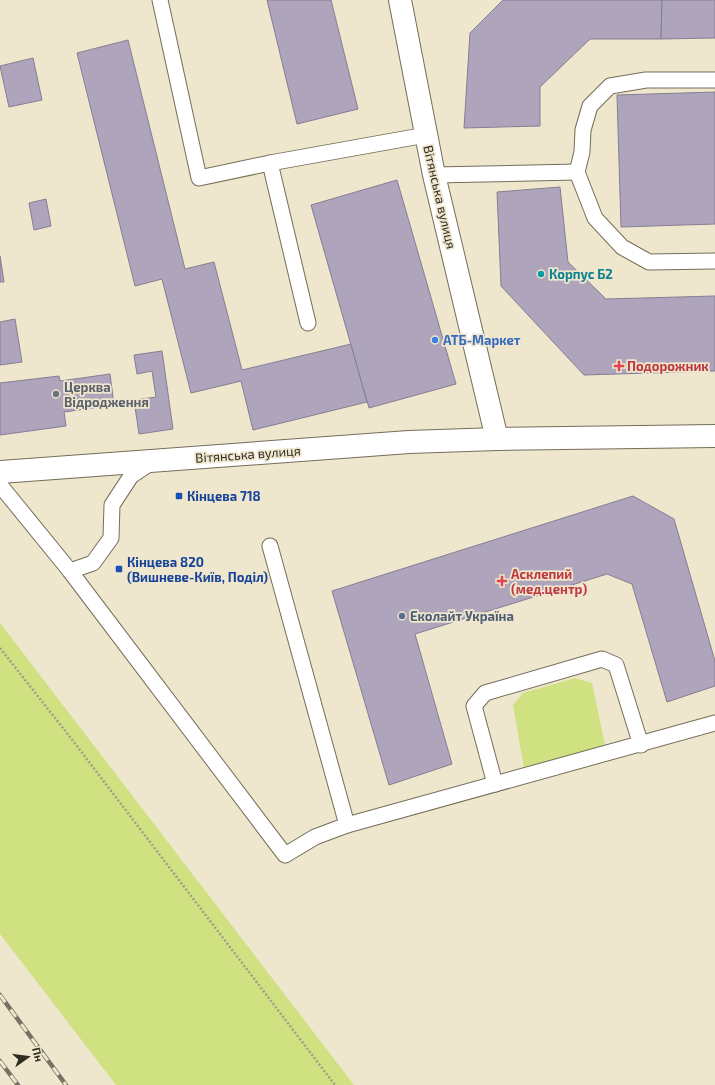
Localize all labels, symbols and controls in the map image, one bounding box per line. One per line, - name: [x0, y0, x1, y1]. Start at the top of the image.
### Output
- street label: Вітянська вулиця: [420, 144, 460, 250]
- place label: Корпус Б2: [549, 266, 613, 282]
- marker: Корпус Б2: [536, 269, 546, 279]
- place label: АТБ-Маркет: [443, 332, 521, 348]
- marker: АТБ-Маркет: [430, 335, 440, 345]
- place label: Подорожник: [627, 358, 709, 374]
- marker: Подорожник: [614, 361, 624, 371]
- place label: Церква Відродження: [64, 379, 149, 410]
- marker: Церква Відродження: [51, 389, 61, 399]
- street label: Вітянська вулиця: [195, 442, 301, 466]
- place label: Кінцева 718: [187, 488, 261, 504]
- marker: Кінцева 718: [174, 491, 184, 501]
- place label: Кінцева 820 (Вишневе-Київ, Поділ): [127, 554, 268, 585]
- marker: Кінцева 820 (Вишневе-Київ, Поділ): [114, 564, 124, 574]
- place label: Асклепий (мед.центр): [511, 566, 587, 597]
- marker: Асклепий (мед.центр): [496, 575, 508, 587]
- place label: Еколайт Україна: [410, 608, 514, 624]
- marker: Еколайт Україна: [397, 611, 407, 621]
- north arrow: [8, 1037, 48, 1077]
- text: Пн: [30, 1046, 46, 1063]

